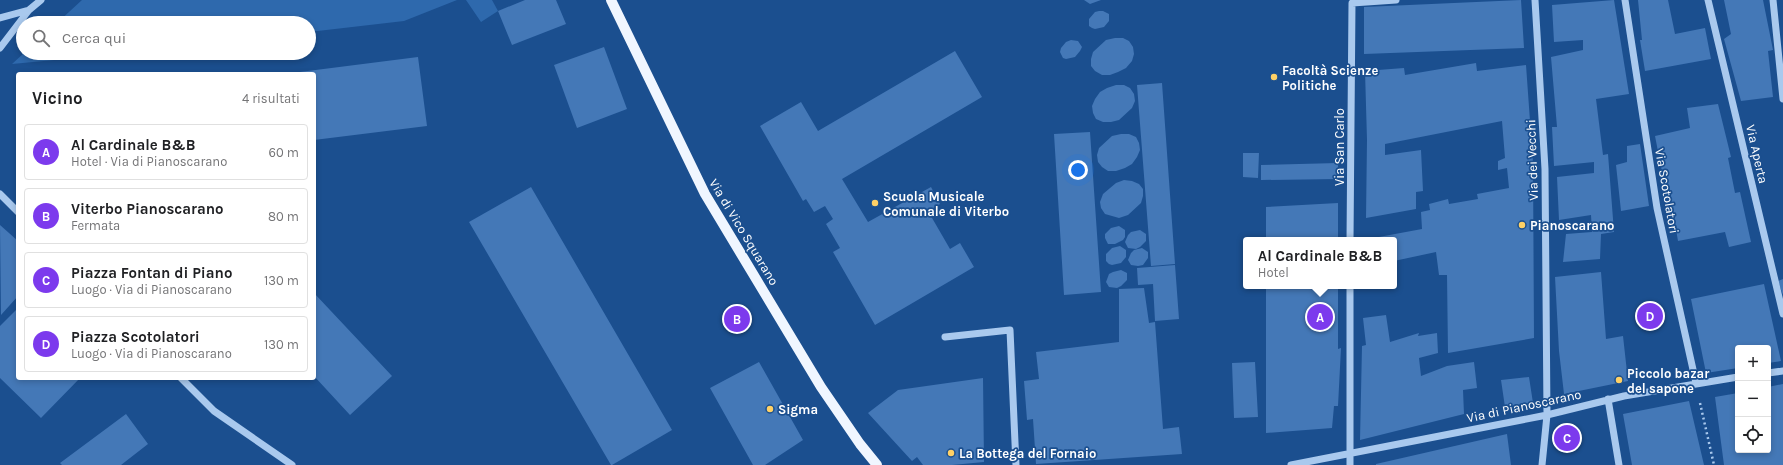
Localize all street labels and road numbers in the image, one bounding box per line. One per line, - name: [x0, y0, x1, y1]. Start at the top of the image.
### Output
- street label: Via San Carlo: [1332, 108, 1347, 186]
- street label: Via dei Vecchi: [1523, 119, 1541, 201]
- street label: Via Aperta: [1743, 123, 1771, 185]
- street label: Via Scotolatori: [1652, 147, 1682, 235]
- street label: Via di Vico Squarano: [705, 176, 782, 288]
- street label: Via di Pianoscarano: [1465, 387, 1583, 425]

